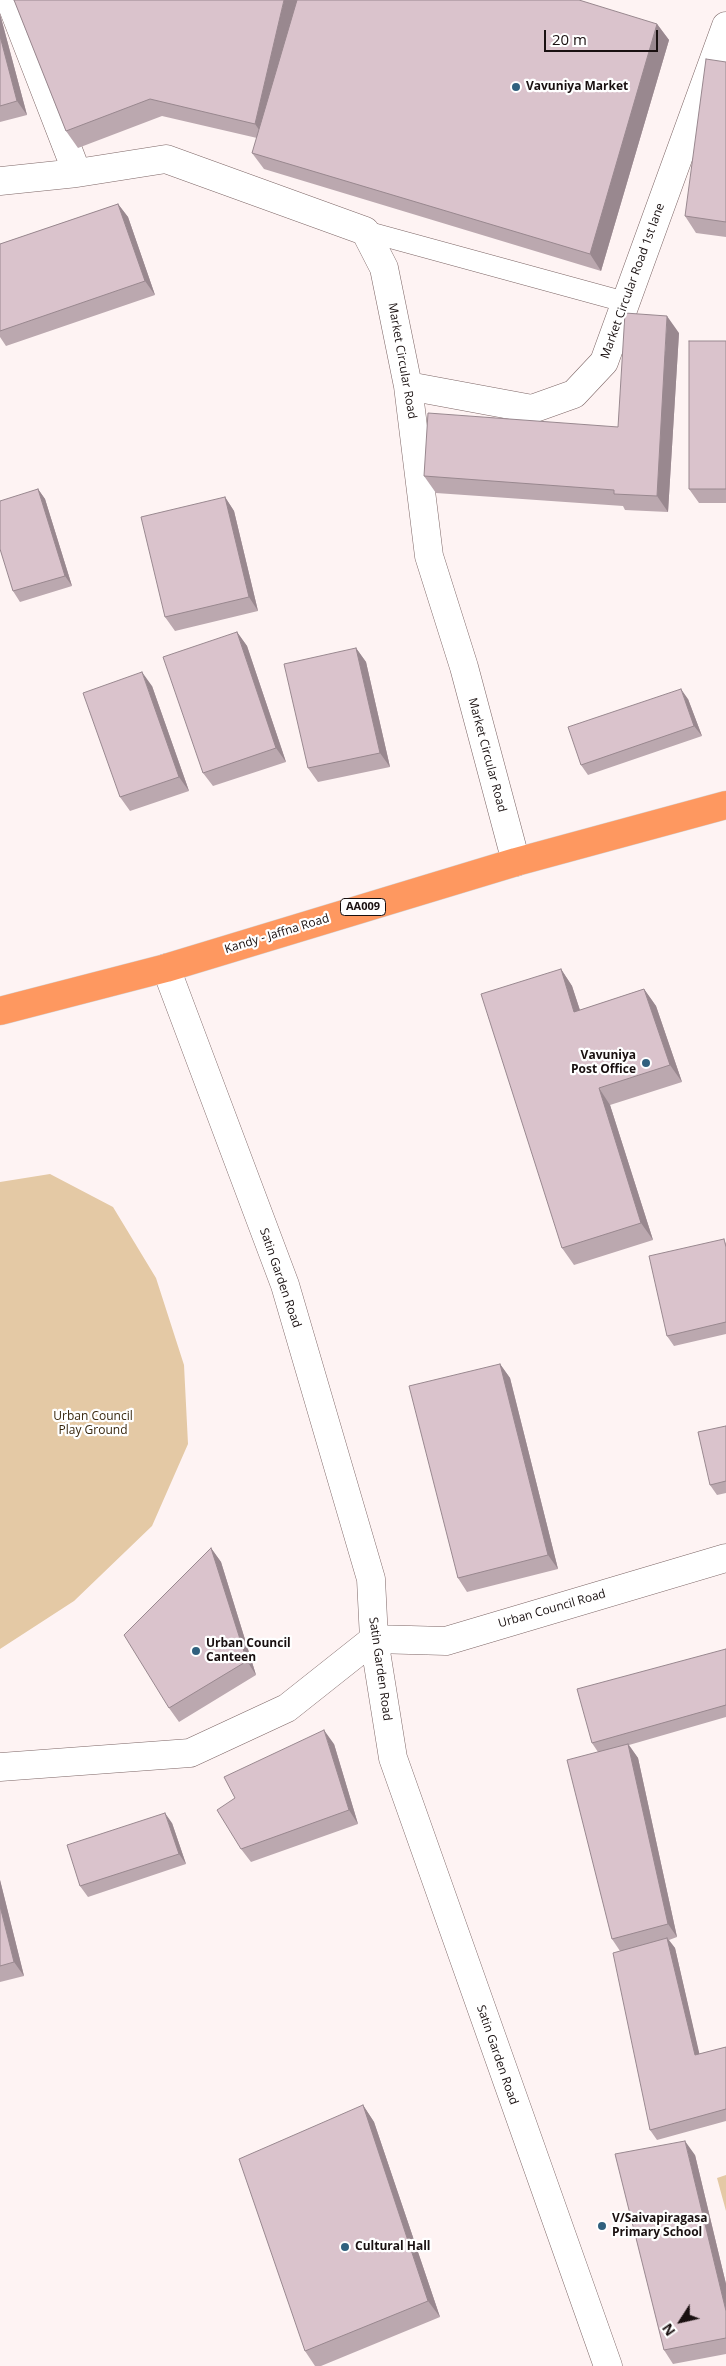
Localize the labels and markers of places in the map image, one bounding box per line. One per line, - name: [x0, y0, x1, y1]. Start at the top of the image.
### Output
- place label: Vavuniya Market: [526, 80, 628, 94]
- marker: Vavuniya Market: [510, 81, 522, 93]
- place label: Vavuniya Post Office: [571, 1049, 636, 1077]
- marker: Vavuniya Post Office: [640, 1057, 652, 1069]
- place label: Urban Council Canteen: [206, 1637, 291, 1665]
- marker: Urban Council Canteen: [190, 1645, 202, 1657]
- place label: V/Saivapiragasa Primary School: [612, 2212, 708, 2240]
- marker: V/Saivapiragasa Primary School: [596, 2220, 608, 2232]
- place label: Cultural Hall: [355, 2240, 431, 2254]
- marker: Cultural Hall: [339, 2241, 351, 2253]

